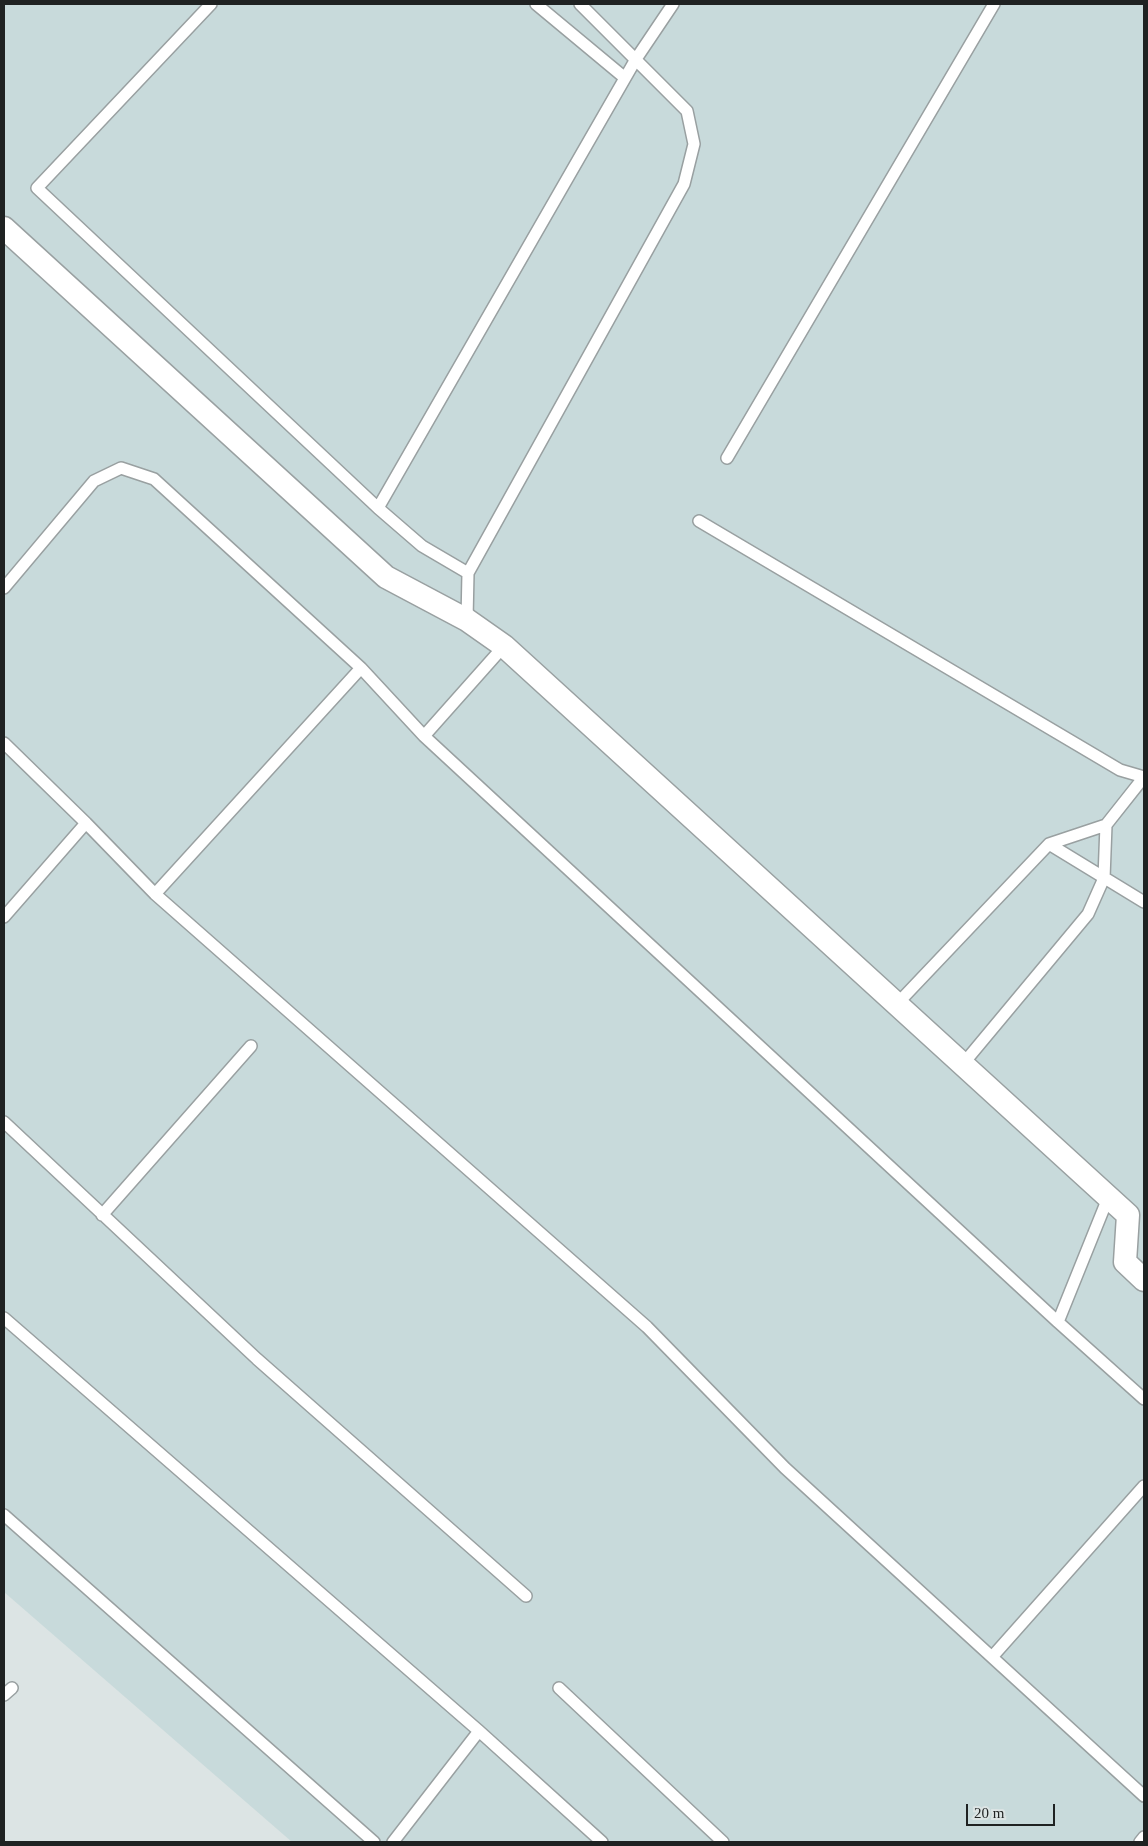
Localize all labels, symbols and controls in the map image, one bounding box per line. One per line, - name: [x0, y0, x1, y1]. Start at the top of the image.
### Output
- scale bar: [968, 1794, 1057, 1826]
- text: 20 m: [974, 1805, 1004, 1821]

